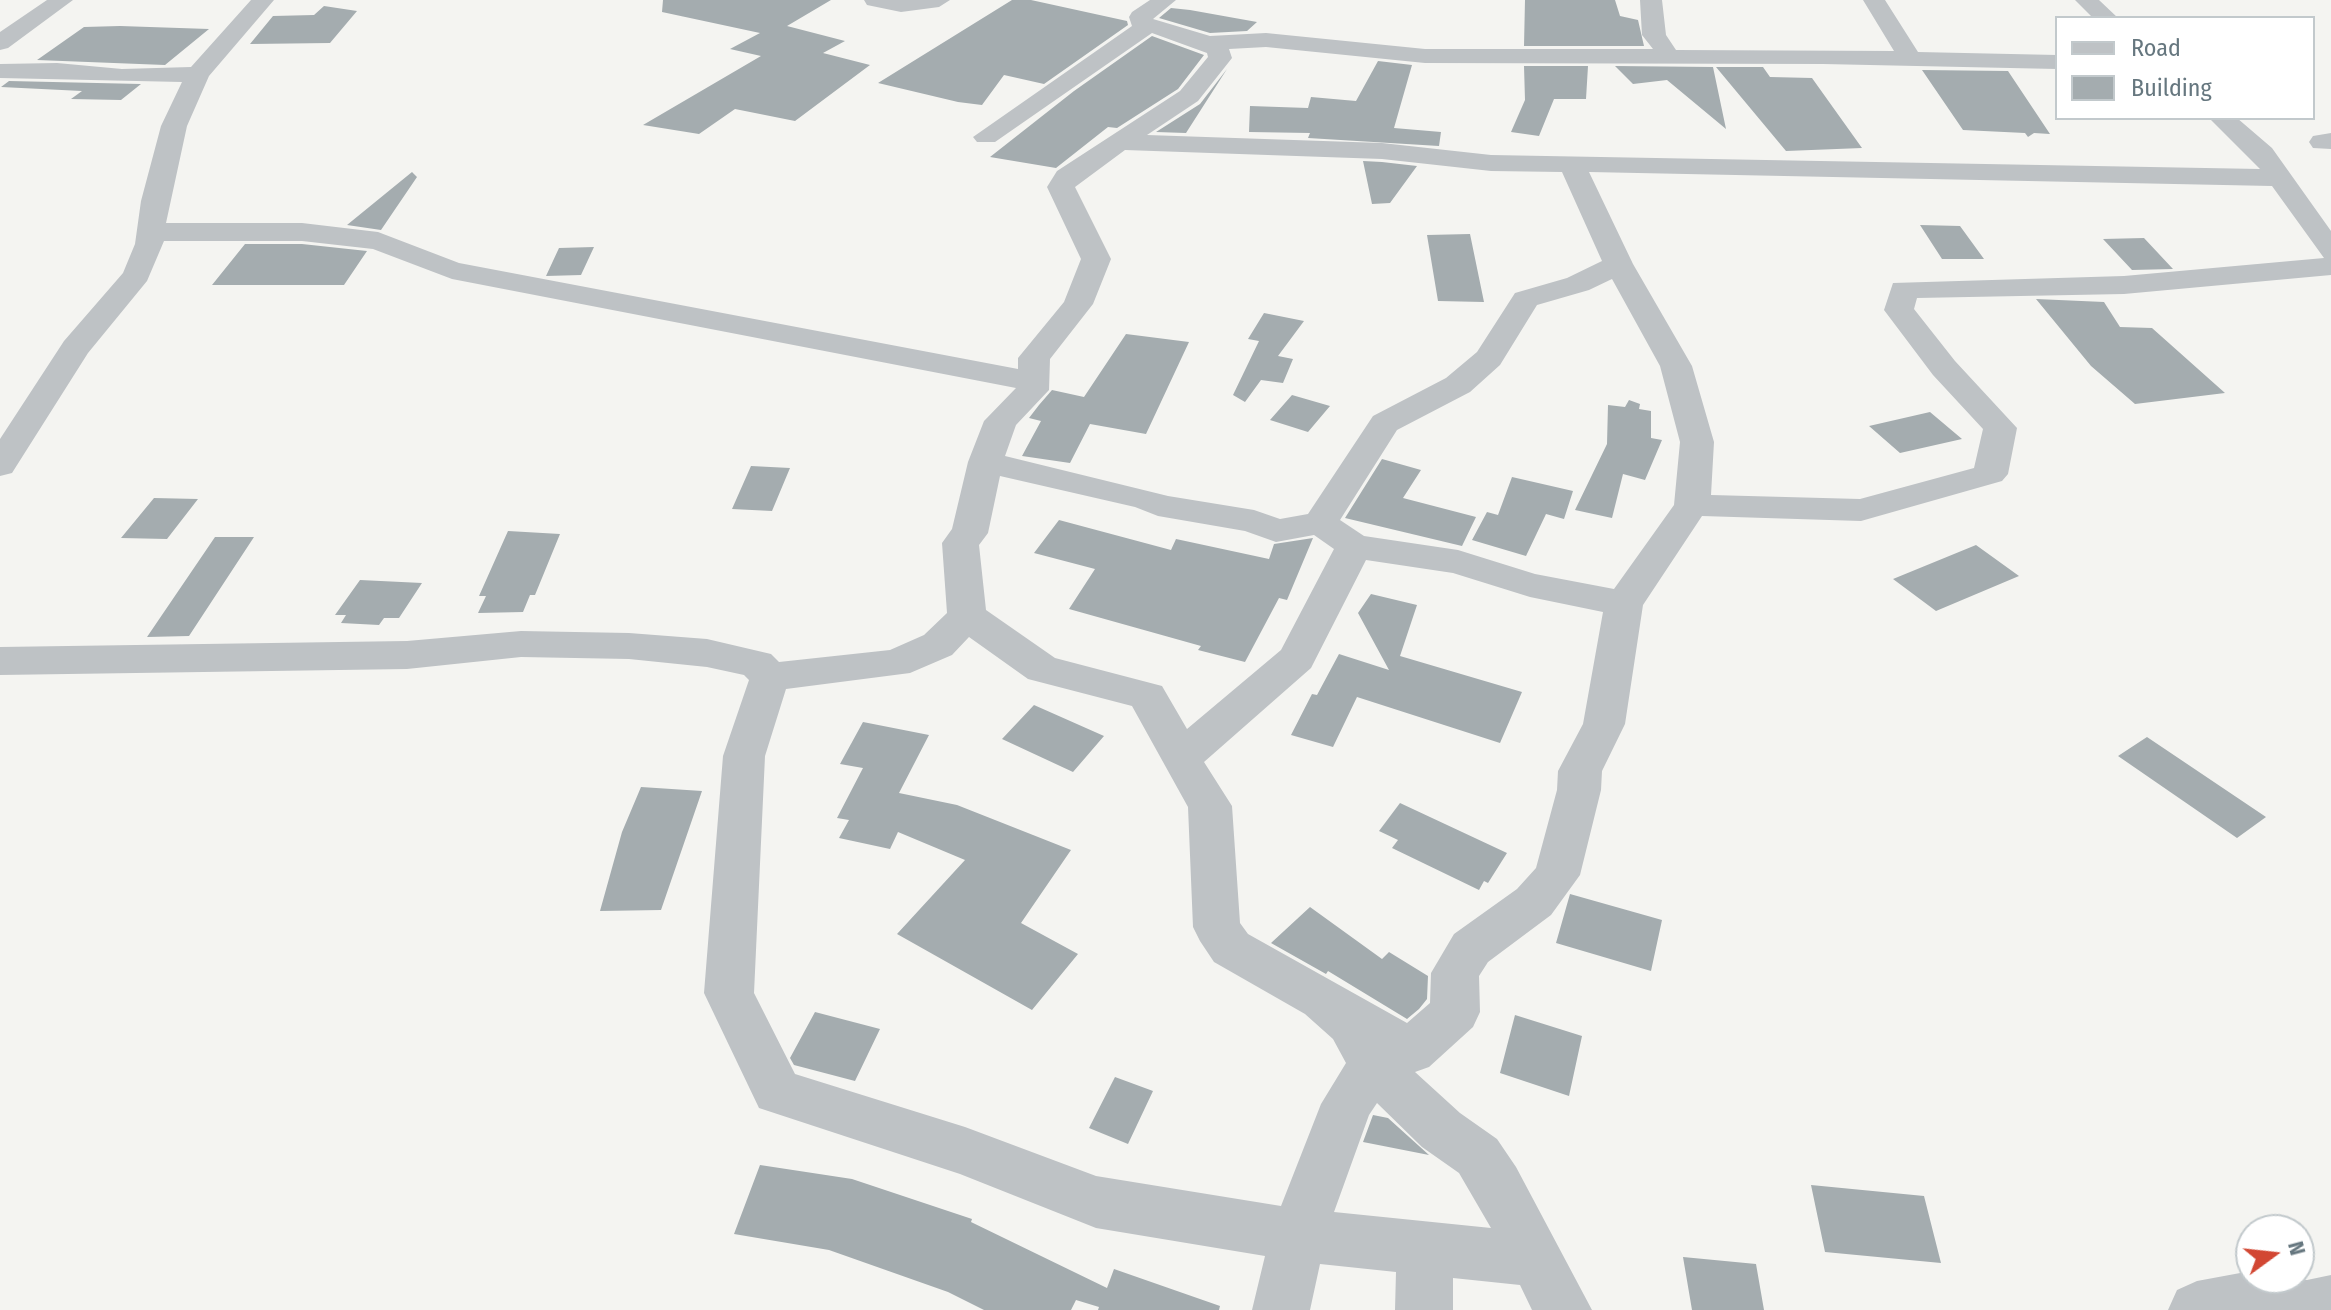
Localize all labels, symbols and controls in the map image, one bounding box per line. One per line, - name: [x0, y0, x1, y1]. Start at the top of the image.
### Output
- legend: [2055, 16, 2315, 120]
- text: Road: [2131, 34, 2181, 62]
- text: Building: [2131, 74, 2212, 102]
- north arrow: [2235, 1214, 2315, 1294]
- text: N: [2282, 1238, 2311, 1258]

